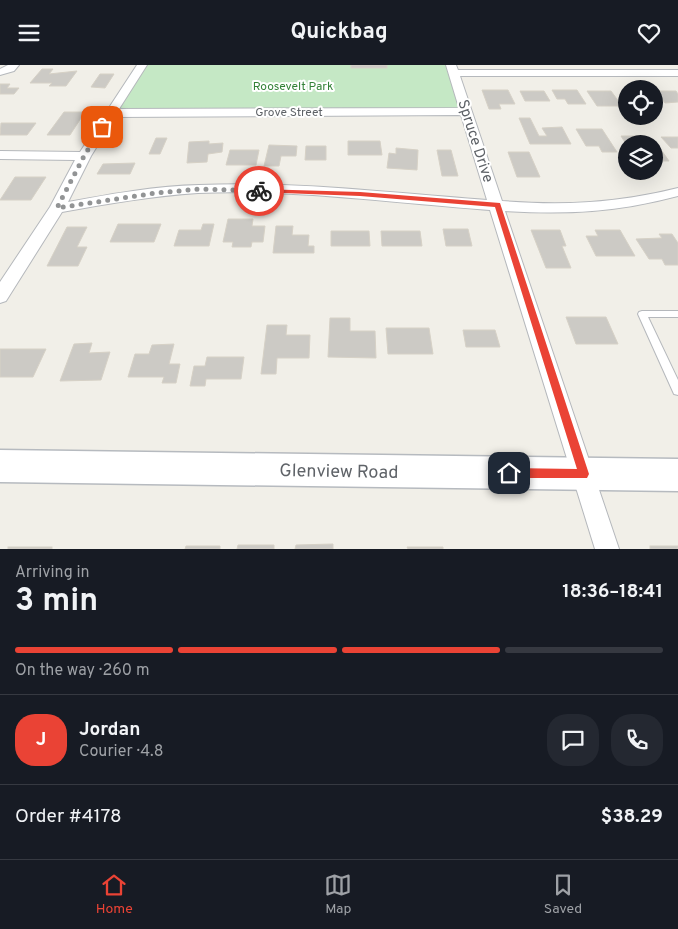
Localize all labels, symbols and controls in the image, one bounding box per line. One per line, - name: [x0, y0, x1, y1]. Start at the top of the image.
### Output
- icon: menu: [15, 19, 43, 47]
- text: Quickbag: [290, 19, 388, 46]
- icon: heart: [635, 19, 663, 47]
- park label: Roosevelt Park: [253, 79, 333, 95]
- map controls: [618, 80, 663, 180]
- button: locate: [618, 80, 663, 125]
- street label: Spruce Drive: [452, 98, 497, 185]
- street label: Grove Street: [255, 105, 323, 121]
- pin: [81, 106, 123, 148]
- icon: bag: [88, 113, 116, 141]
- button: layers: [618, 135, 663, 180]
- courier: [234, 166, 284, 216]
- icon: bike: [245, 177, 273, 205]
- pin: [488, 452, 530, 494]
- icon: home: [495, 459, 523, 487]
- street label: Glenview Road: [279, 460, 399, 485]
- text: Arriving in: [15, 563, 90, 583]
- text: 18:36–18:41: [562, 580, 663, 604]
- text: 3 min: [15, 582, 98, 622]
- text: On the way · 260 m: [15, 661, 149, 681]
- button: chat: [547, 714, 599, 766]
- button: phone: [611, 714, 663, 766]
- text: Jordan: [79, 718, 141, 742]
- text: J: [36, 728, 46, 752]
- text: Courier · 4.8: [79, 742, 163, 762]
- text: Order #4178: [15, 805, 122, 829]
- text: $38.29: [601, 805, 663, 829]
- tab: Home: [96, 871, 133, 918]
- tab: Map: [324, 871, 352, 918]
- tab: Saved: [544, 871, 582, 918]

